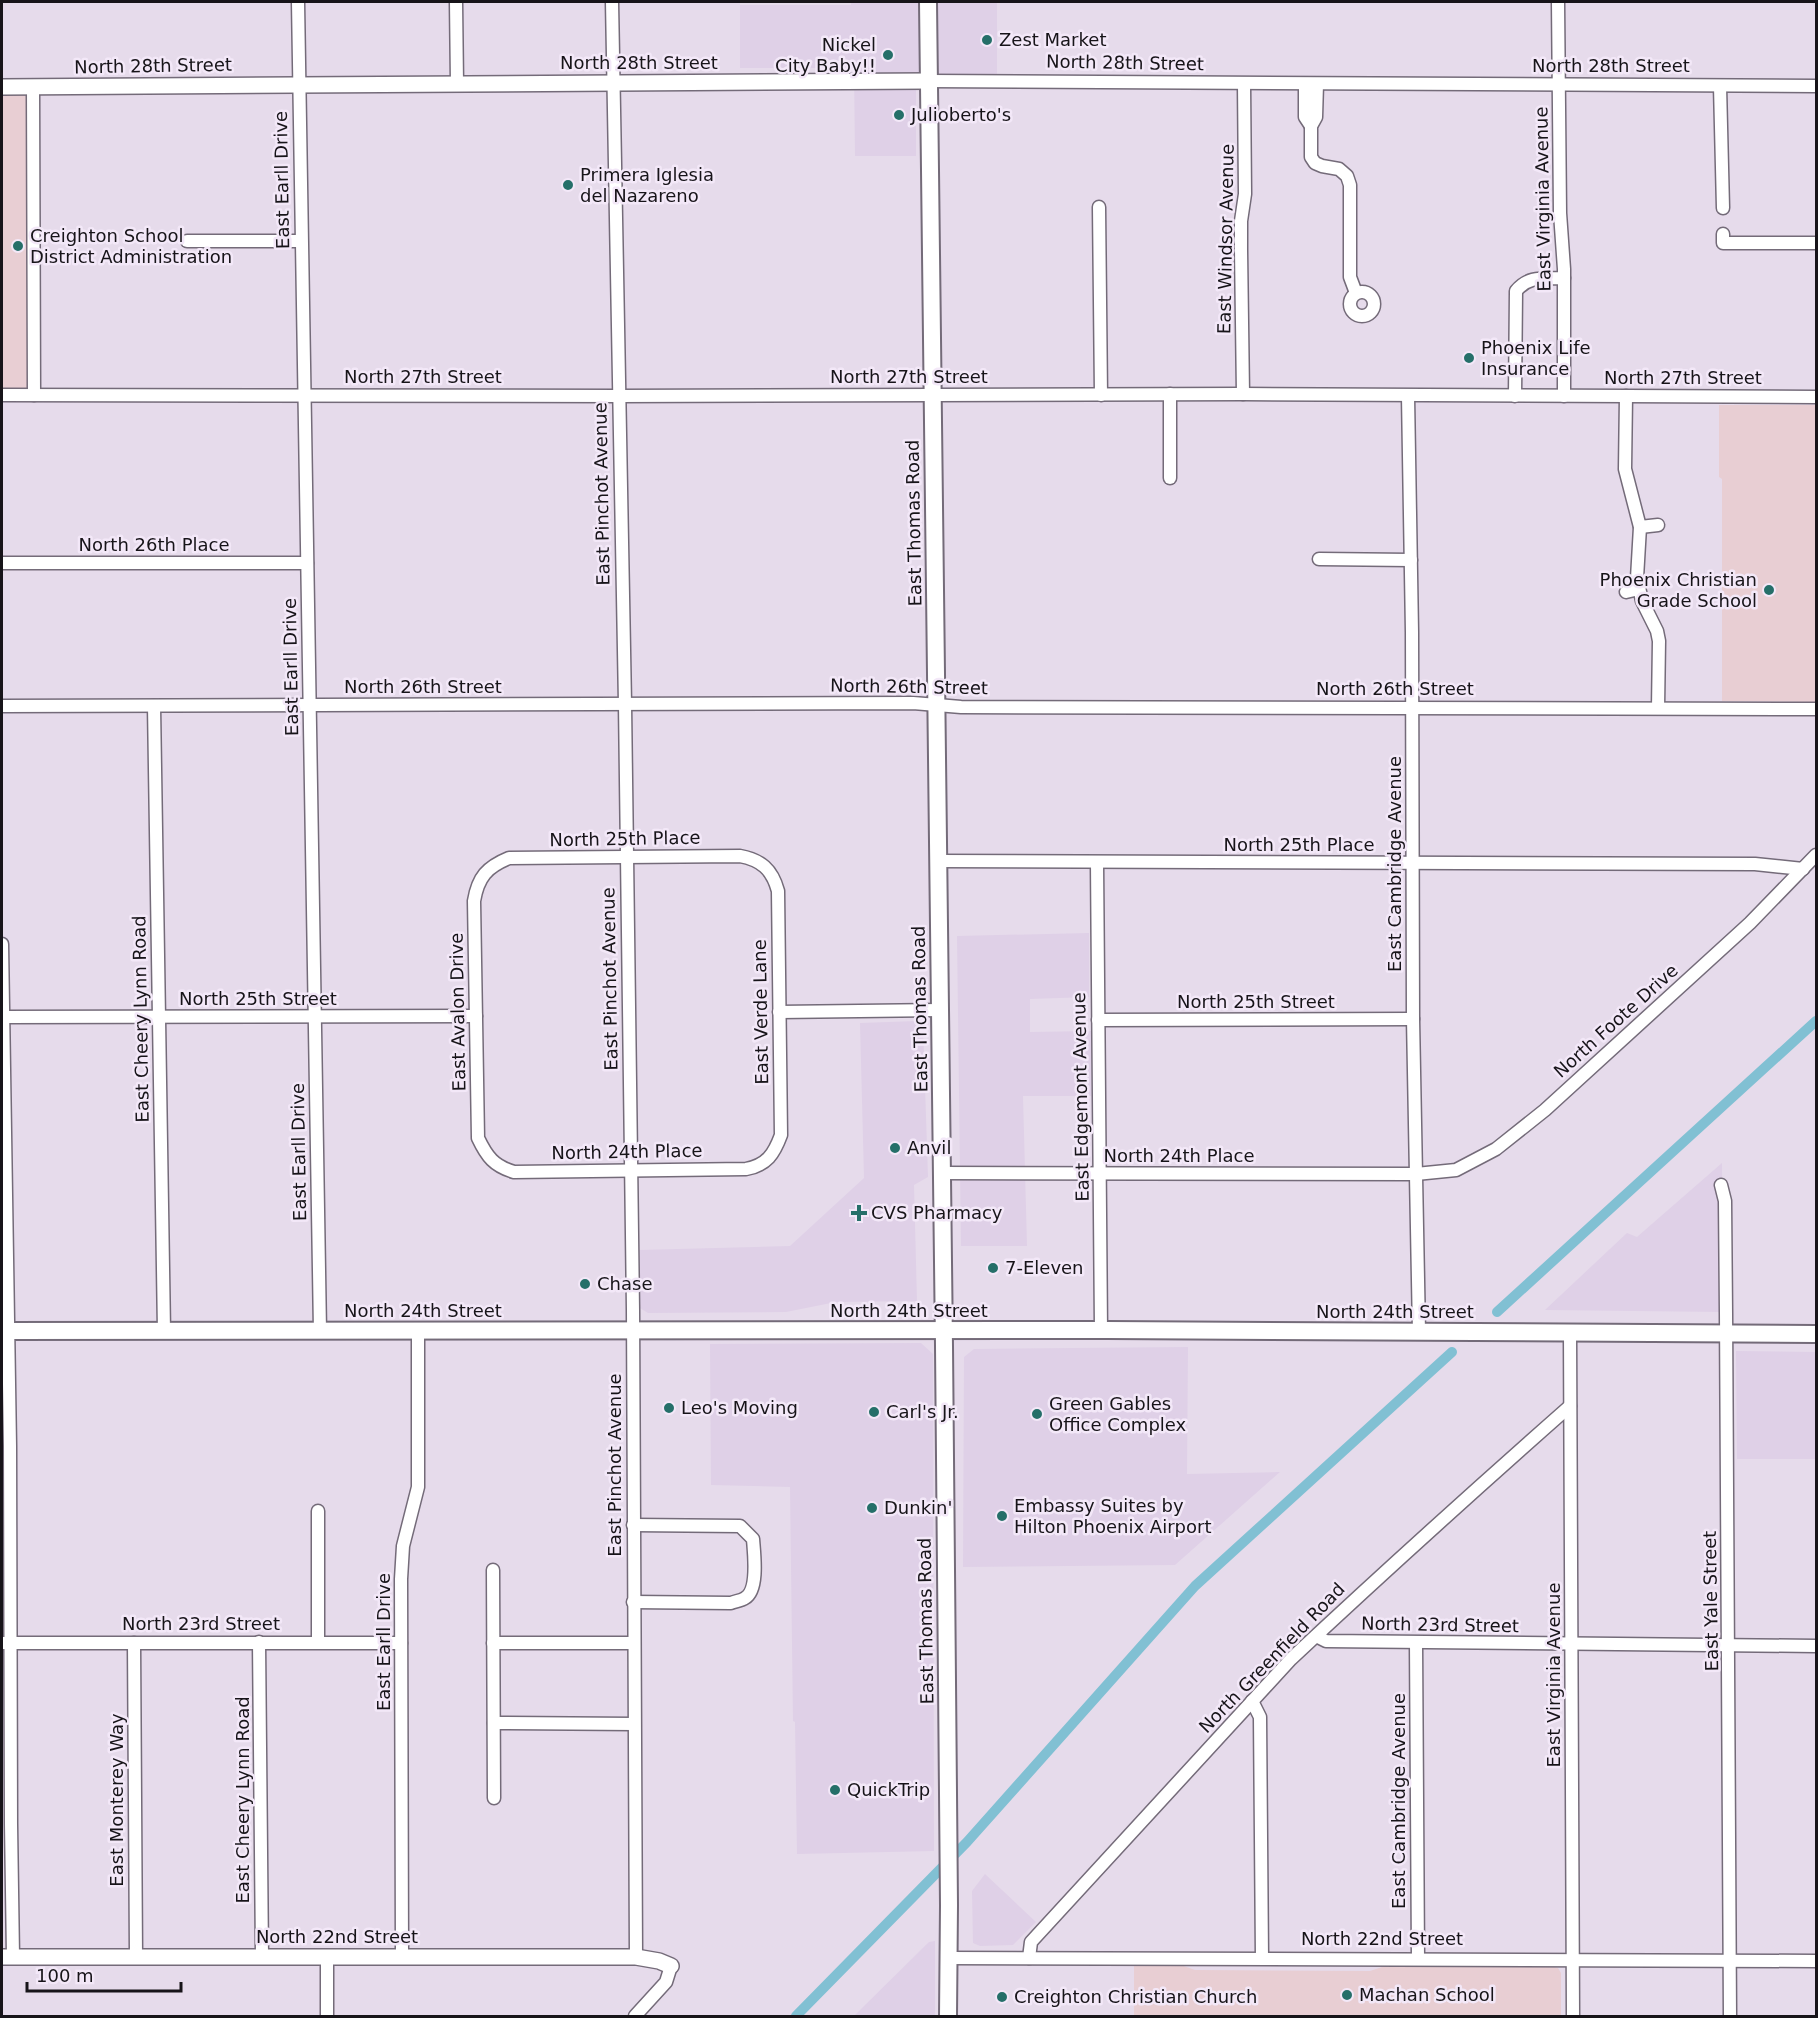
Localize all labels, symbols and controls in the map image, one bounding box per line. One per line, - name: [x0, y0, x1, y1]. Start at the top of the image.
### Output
- place label: Zest Market: [999, 29, 1106, 50]
- marker: Zest Market: [980, 33, 994, 47]
- place label: Nickel City Baby!!: [775, 34, 876, 76]
- marker: Nickel City Baby!!: [881, 48, 895, 62]
- street label: North 28th Street: [1046, 51, 1204, 74]
- street label: North 28th Street: [560, 52, 718, 73]
- street label: North 28th Street: [74, 54, 232, 77]
- street label: North 28th Street: [1532, 55, 1690, 76]
- place label: Julioberto's: [910, 104, 1011, 125]
- street label: East Virginia Avenue: [1530, 106, 1555, 292]
- marker: Julioberto's: [892, 108, 906, 122]
- street label: East Earll Drive: [270, 111, 293, 249]
- street label: East Windsor Avenue: [1213, 144, 1238, 334]
- place label: Primera Iglesia del Nazareno: [580, 164, 714, 206]
- marker: Primera Iglesia del Nazareno: [561, 178, 575, 192]
- place label: Creighton School District Administration: [30, 225, 232, 267]
- marker: Creighton School District Administration: [11, 239, 25, 253]
- place label: Phoenix Life Insurance: [1481, 337, 1591, 379]
- marker: Phoenix Life Insurance: [1462, 351, 1476, 365]
- street label: North 27th Street: [344, 366, 502, 387]
- street label: North 27th Street: [830, 366, 988, 387]
- street label: North 27th Street: [1604, 367, 1762, 388]
- street label: East Pinchot Avenue: [589, 402, 614, 586]
- street label: East Thomas Road: [902, 439, 925, 607]
- street label: North 26th Place: [78, 534, 230, 555]
- place label: Phoenix Christian Grade School: [1600, 569, 1757, 611]
- marker: Phoenix Christian Grade School: [1762, 583, 1776, 597]
- street label: East Earll Drive: [279, 598, 302, 736]
- street label: North 26th Street: [830, 675, 988, 698]
- street label: North 26th Street: [344, 676, 502, 697]
- street label: North 26th Street: [1316, 678, 1474, 699]
- street label: East Cambridge Avenue: [1384, 756, 1405, 972]
- street label: North 25th Place: [549, 827, 701, 850]
- street label: North 25th Place: [1223, 834, 1375, 855]
- street label: East Pinchot Avenue: [597, 887, 622, 1071]
- street label: East Cheery Lynn Road: [128, 915, 153, 1123]
- street label: East Thomas Road: [908, 925, 931, 1093]
- street label: East Avalon Drive: [446, 933, 469, 1092]
- street label: East Verde Lane: [749, 939, 772, 1085]
- street label: North Foote Drive: [1549, 959, 1682, 1082]
- street label: North 25th Street: [179, 988, 337, 1009]
- street label: North 25th Street: [1177, 991, 1335, 1012]
- street label: East Edgemont Avenue: [1068, 992, 1093, 1202]
- street label: East Earll Drive: [287, 1083, 310, 1221]
- place label: Anvil: [907, 1137, 951, 1158]
- street label: North 24th Place: [551, 1140, 703, 1163]
- marker: Anvil: [888, 1141, 902, 1155]
- street label: North 24th Place: [1103, 1145, 1255, 1166]
- place label: CVS Pharmacy: [871, 1202, 1003, 1223]
- marker: CVS Pharmacy: [852, 1206, 866, 1220]
- place label: 7-Eleven: [1005, 1257, 1084, 1278]
- marker: 7-Eleven: [986, 1261, 1000, 1275]
- place label: Chase: [597, 1273, 652, 1294]
- marker: Chase: [578, 1277, 592, 1291]
- street label: North 24th Street: [344, 1300, 502, 1321]
- street label: North 24th Street: [830, 1300, 988, 1321]
- street label: North 24th Street: [1316, 1301, 1474, 1322]
- street label: East Pinchot Avenue: [604, 1373, 625, 1557]
- place label: Green Gables Office Complex: [1049, 1393, 1187, 1435]
- place label: Leo's Moving: [681, 1397, 798, 1418]
- marker: Leo's Moving: [662, 1401, 676, 1415]
- place label: Carl's Jr.: [886, 1401, 959, 1422]
- marker: Carl's Jr.: [867, 1405, 881, 1419]
- marker: Green Gables Office Complex: [1030, 1407, 1044, 1421]
- place label: Embassy Suites by Hilton Phoenix Airport: [1014, 1495, 1211, 1537]
- place label: Dunkin': [884, 1497, 952, 1518]
- marker: Dunkin': [865, 1501, 879, 1515]
- marker: Embassy Suites by Hilton Phoenix Airport: [995, 1509, 1009, 1523]
- street label: East Yale Street: [1699, 1531, 1722, 1671]
- street label: East Thomas Road: [914, 1537, 937, 1705]
- street label: East Earll Drive: [373, 1573, 394, 1711]
- street label: North Greenfield Road: [1195, 1578, 1349, 1737]
- street label: East Virginia Avenue: [1543, 1582, 1564, 1768]
- street label: North 23rd Street: [122, 1613, 280, 1634]
- street label: North 23rd Street: [1361, 1613, 1519, 1636]
- street label: East Cambridge Avenue: [1388, 1693, 1409, 1909]
- street label: East Cheery Lynn Road: [232, 1696, 253, 1904]
- street label: East Monterey Way: [106, 1713, 127, 1887]
- place label: QuickTrip: [847, 1779, 930, 1800]
- marker: QuickTrip: [828, 1783, 842, 1797]
- street label: North 22nd Street: [256, 1926, 418, 1947]
- street label: North 22nd Street: [1301, 1928, 1463, 1949]
- scale bar: [27, 1955, 182, 1993]
- text: 100 m: [36, 1965, 94, 1986]
- place label: Machan School: [1359, 1984, 1495, 2005]
- place label: Creighton Christian Church: [1014, 1986, 1257, 2007]
- marker: Machan School: [1340, 1988, 1354, 2002]
- marker: Creighton Christian Church: [995, 1990, 1009, 2004]

